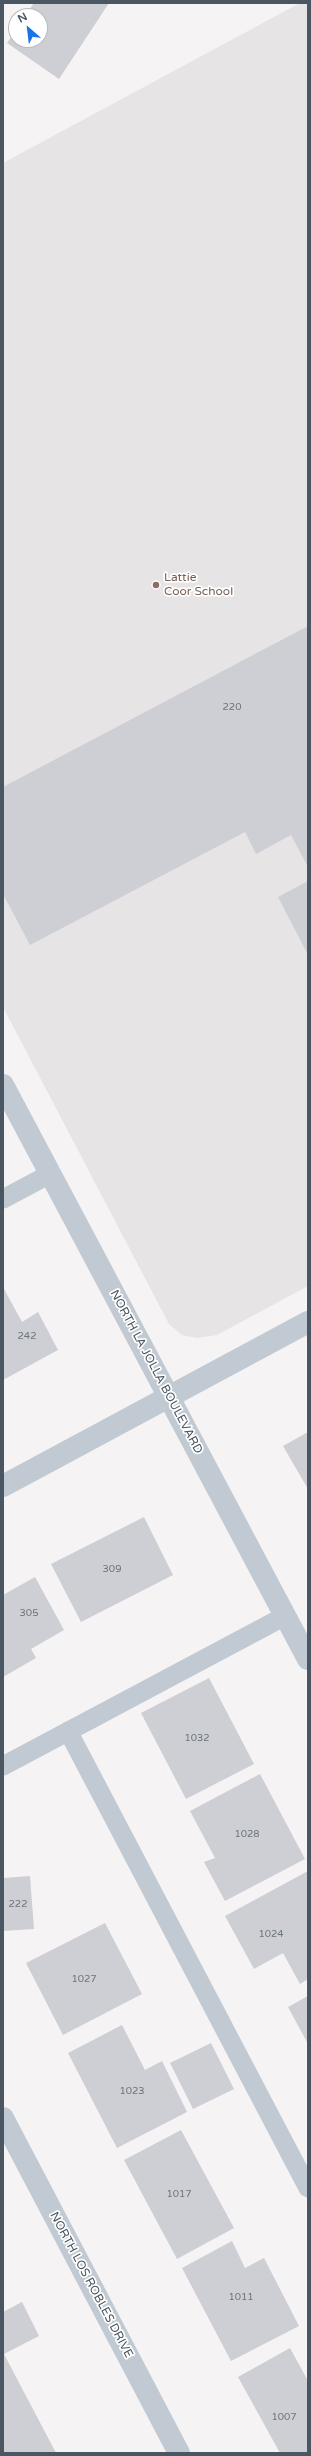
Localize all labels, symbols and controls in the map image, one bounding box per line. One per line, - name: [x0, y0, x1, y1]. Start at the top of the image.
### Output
- north arrow: [8, 8, 48, 48]
- text: N: [16, 10, 30, 26]
- place label: Lattie Coor School: [164, 571, 233, 599]
- marker: Lattie Coor School: [151, 580, 161, 590]
- house number: 220: [223, 701, 241, 713]
- street label: NORTH LA JOLLA BOULEVARD: [107, 1288, 205, 1456]
- house number: 242: [18, 1330, 36, 1342]
- house number: 309: [103, 1563, 121, 1575]
- house number: 305: [20, 1607, 38, 1619]
- house number: 1032: [184, 1732, 210, 1744]
- house number: 1028: [234, 1828, 260, 1840]
- house number: 222: [9, 1898, 27, 1910]
- house number: 1024: [258, 1928, 284, 1940]
- house number: 1027: [71, 1973, 97, 1985]
- house number: 1023: [119, 2085, 145, 2097]
- house number: 1017: [166, 2188, 192, 2200]
- street label: NORTH LOS ROBLES DRIVE: [46, 2210, 136, 2360]
- house number: 1011: [228, 2291, 254, 2303]
- house number: 1007: [271, 2411, 297, 2423]

